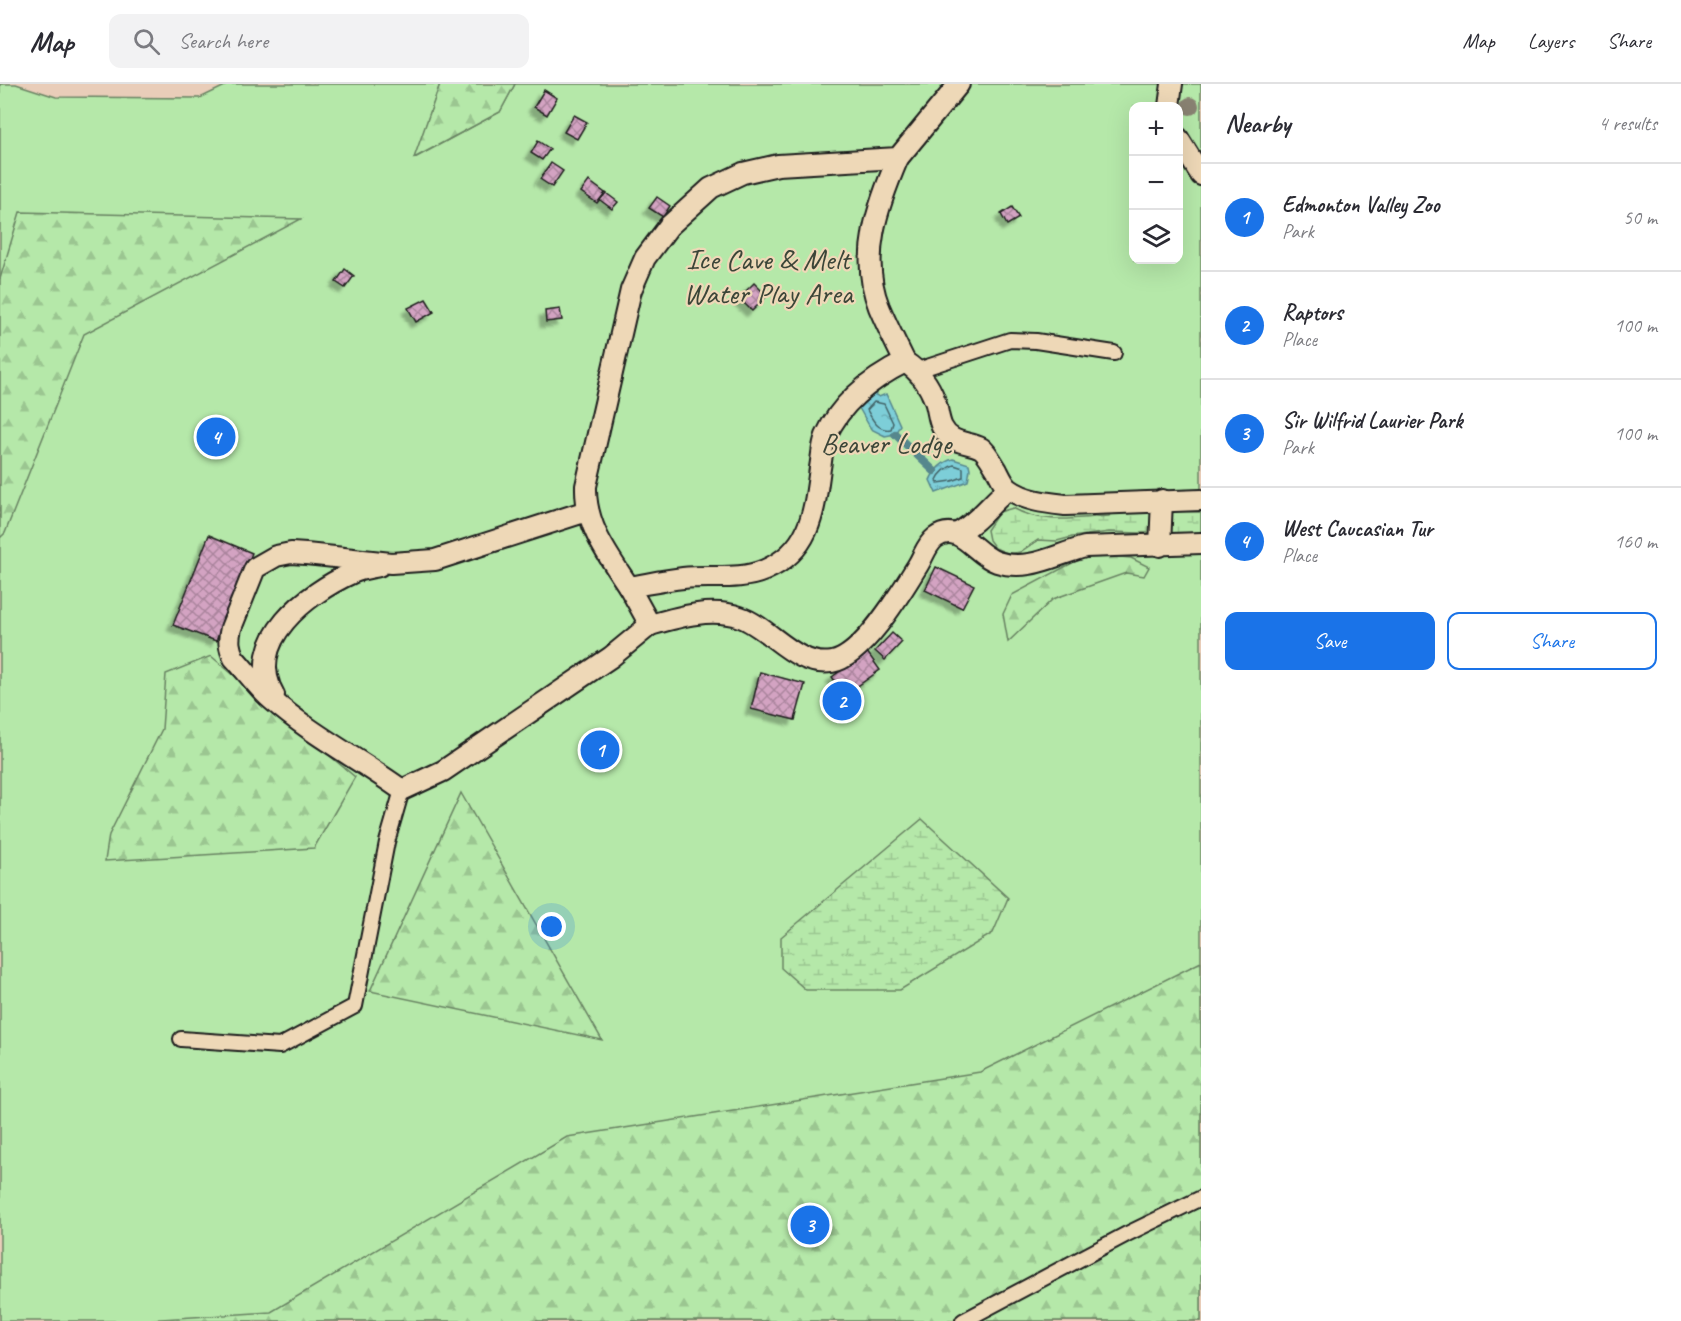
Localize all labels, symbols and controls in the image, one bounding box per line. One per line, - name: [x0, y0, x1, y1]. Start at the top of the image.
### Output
- search box: [109, 14, 529, 68]
- text: Map: [30, 24, 73, 59]
- icon: search: [130, 25, 163, 58]
- text: Search here: [178, 27, 268, 55]
- text: Map: [1462, 28, 1495, 54]
- text: Layers: [1528, 28, 1574, 54]
- text: Share: [1607, 28, 1651, 54]
- map controls: [1129, 102, 1183, 264]
- button: +: [1129, 102, 1183, 156]
- text: Nearby: [1225, 107, 1290, 140]
- text: 4 results: [1598, 111, 1657, 136]
- button: −: [1129, 156, 1183, 210]
- text: Edmonton Valley Zoo: [1282, 191, 1440, 219]
- text: 1: [1240, 205, 1249, 230]
- text: 50 m: [1623, 205, 1657, 230]
- button: layers: [1129, 210, 1183, 264]
- text: Park: [1282, 219, 1314, 244]
- park label: Ice Cave & Melt Water Play Area: [683, 240, 855, 312]
- text: Raptors: [1282, 299, 1343, 327]
- text: 2: [1240, 313, 1249, 338]
- text: 100 m: [1614, 313, 1657, 338]
- text: Place: [1282, 327, 1317, 352]
- text: Sir Wilfrid Laurier Park: [1282, 407, 1462, 435]
- pin: 4: [196, 414, 236, 460]
- text: 3: [1240, 421, 1249, 446]
- text: 100 m: [1614, 421, 1657, 446]
- park label: Beaver Lodge: [821, 424, 954, 462]
- text: Park: [1282, 435, 1314, 460]
- text: West Caucasian Tur: [1282, 515, 1433, 543]
- text: 4: [1240, 529, 1249, 554]
- text: 160 m: [1614, 529, 1657, 554]
- text: Place: [1282, 543, 1317, 568]
- button: Save: [1225, 612, 1435, 670]
- button: Share: [1447, 612, 1657, 670]
- pin: 2: [822, 678, 862, 724]
- pin: 1: [580, 728, 620, 772]
- your location: [537, 912, 566, 941]
- pin: 3: [790, 1202, 830, 1248]

